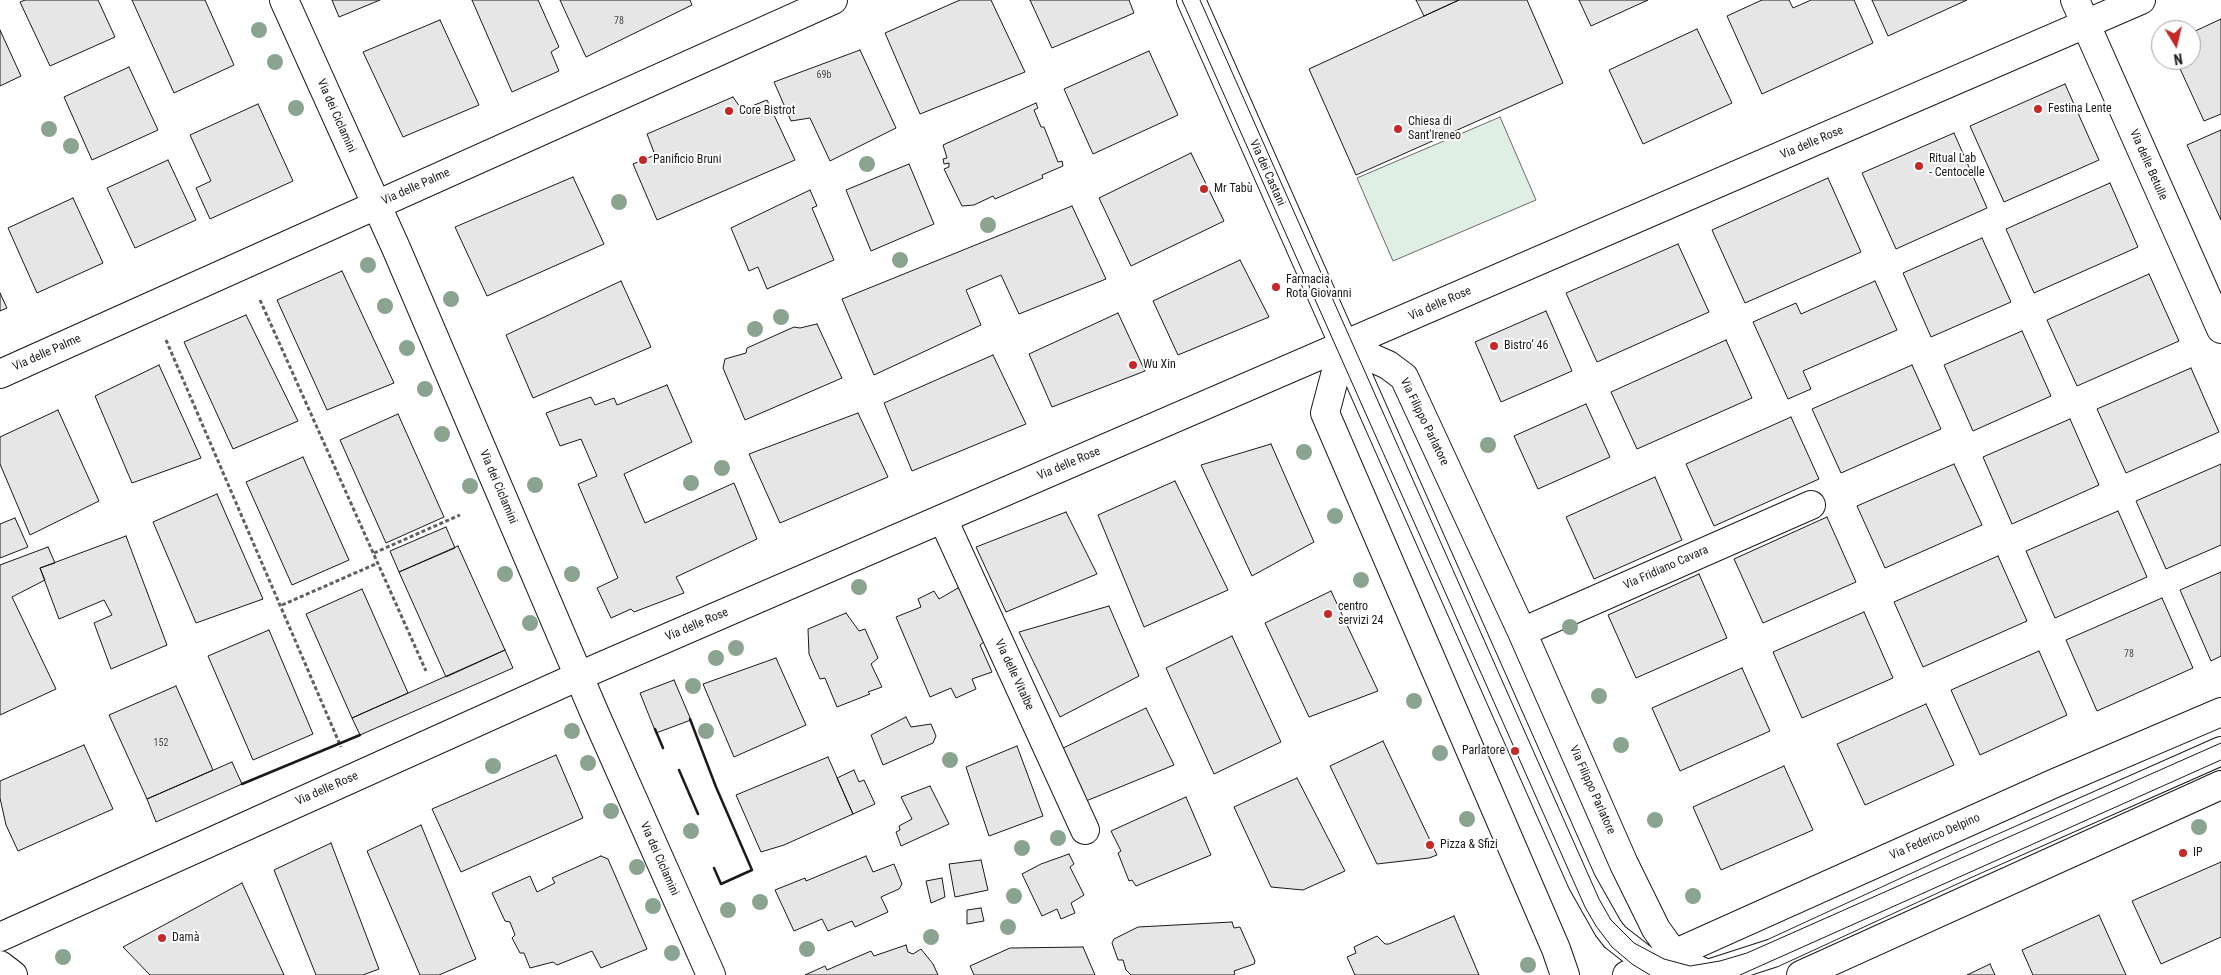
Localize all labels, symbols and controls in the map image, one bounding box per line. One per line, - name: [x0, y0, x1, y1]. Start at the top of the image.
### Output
- house number: 78: [614, 15, 624, 27]
- north arrow: [2151, 20, 2201, 70]
- text: N: [2173, 50, 2184, 67]
- house number: 69b: [817, 69, 831, 81]
- street label: Via dei Ciclamini: [313, 77, 359, 155]
- place label: Festina Lente: [2048, 102, 2112, 116]
- marker: Festina Lente: [2032, 103, 2044, 115]
- place label: Core Bistrot: [739, 104, 795, 118]
- marker: Core Bistrot: [723, 105, 735, 117]
- place label: Chiesa di Sant'Ireneo: [1408, 115, 1461, 143]
- marker: Chiesa di Sant'Ireneo: [1392, 123, 1404, 135]
- street label: Via delle Rose: [1778, 123, 1846, 163]
- street label: Via delle Betulle: [2126, 127, 2170, 203]
- street label: Via dei Castani: [1246, 138, 1288, 208]
- place label: Ritual Lab - Centocelle: [1929, 152, 1985, 180]
- place label: Panificio Bruni: [653, 153, 721, 167]
- marker: Panificio Bruni: [637, 154, 649, 166]
- marker: Ritual Lab - Centocelle: [1913, 160, 1925, 172]
- street label: Via delle Palme: [380, 166, 452, 208]
- place label: Mr Tabù: [1214, 182, 1253, 196]
- marker: Mr Tabù: [1198, 183, 1210, 195]
- place label: Farmacia Rota Giovanni: [1286, 273, 1351, 301]
- marker: Farmacia Rota Giovanni: [1270, 281, 1282, 293]
- street label: Via delle Rose: [1406, 284, 1474, 324]
- street label: Via delle Palme: [11, 332, 83, 374]
- place label: Bistro’ 46: [1504, 339, 1548, 353]
- marker: Bistro’ 46: [1488, 340, 1500, 352]
- place label: Wu Xin: [1143, 358, 1176, 372]
- marker: Wu Xin: [1127, 359, 1139, 371]
- street label: Via Filippo Parlatore: [1397, 376, 1451, 468]
- street label: Via delle Rose: [1035, 444, 1103, 484]
- street label: Via dei Ciclamini: [476, 448, 520, 526]
- street label: Via Fridiano Cavara: [1621, 543, 1711, 593]
- place label: centro servizi 24: [1338, 600, 1383, 628]
- street label: Via delle Rose: [663, 605, 731, 645]
- marker: centro servizi 24: [1322, 608, 1334, 620]
- street label: Via delle Vitalbe: [991, 637, 1037, 713]
- house number: 78: [2124, 648, 2134, 660]
- house number: 152: [154, 737, 168, 749]
- street label: Via Filippo Parlatore: [1566, 743, 1618, 837]
- place label: Parlatore: [1462, 744, 1505, 758]
- marker: Parlatore: [1509, 745, 1521, 757]
- street label: Via delle Rose: [293, 769, 361, 809]
- street label: Via Federico Delpino: [1888, 811, 1982, 863]
- street label: Via dei Ciclamini: [636, 820, 682, 898]
- place label: Pizza & Sfizi: [1440, 838, 1498, 852]
- marker: Pizza & Sfizi: [1424, 839, 1436, 851]
- place label: IP: [2193, 846, 2203, 860]
- marker: IP: [2177, 847, 2189, 859]
- place label: Damà: [172, 931, 199, 945]
- marker: Damà: [156, 932, 168, 944]

